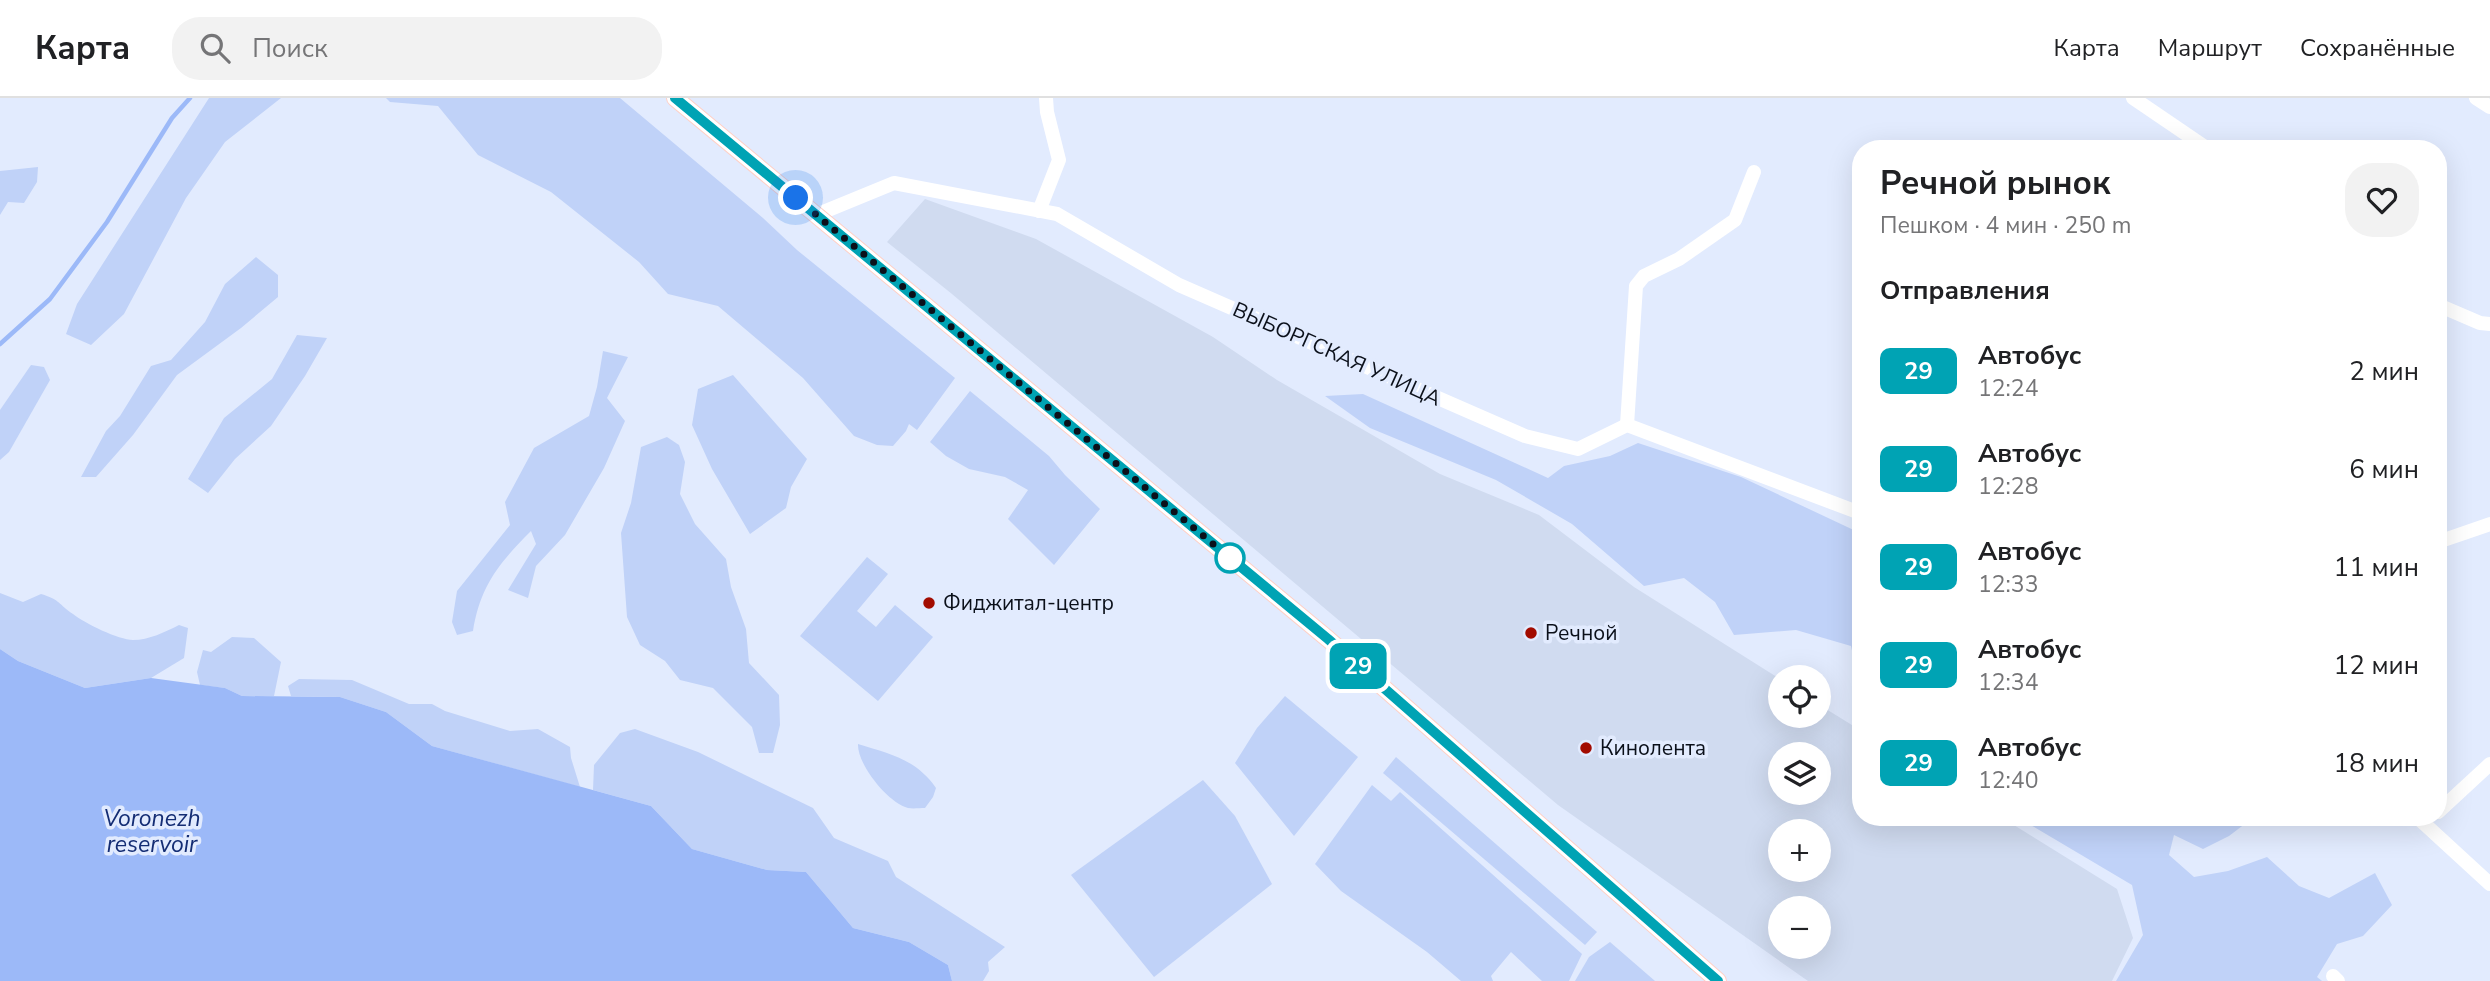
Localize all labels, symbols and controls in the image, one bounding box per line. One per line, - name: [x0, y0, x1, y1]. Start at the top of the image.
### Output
- search box: [172, 17, 662, 80]
- text: Карта: [35, 26, 130, 71]
- icon: search: [196, 29, 234, 67]
- text: Поиск: [252, 31, 328, 66]
- text: Карта: [2054, 32, 2120, 64]
- text: Маршрут: [2158, 32, 2262, 64]
- text: Сохранённые: [2300, 32, 2455, 64]
- text: Речной рынок: [1880, 161, 2110, 206]
- button: heart: [2345, 163, 2419, 237]
- your location: [778, 180, 813, 215]
- text: Пешком · 4 мин · 250 m: [1880, 210, 2131, 241]
- text: Отправления: [1880, 273, 2050, 308]
- street label: ВЫБОРГСКАЯ УЛИЦА: [1228, 295, 1446, 413]
- text: Автобус: [1978, 338, 2081, 373]
- text: 2 мин: [2349, 354, 2419, 389]
- text: 29: [1904, 355, 1933, 387]
- text: 12:24: [1978, 373, 2038, 404]
- text: Автобус: [1978, 436, 2081, 471]
- text: 6 мин: [2349, 452, 2419, 487]
- text: 29: [1904, 453, 1933, 485]
- text: 12:28: [1978, 471, 2038, 502]
- text: Автобус: [1978, 534, 2081, 569]
- unlabelled marker: [1215, 543, 1245, 573]
- text: 11 мин: [2334, 550, 2419, 585]
- text: 29: [1904, 551, 1933, 583]
- text: 12:33: [1978, 569, 2038, 600]
- place label: Фиджитал-центр: [943, 589, 1114, 617]
- marker: Фиджитал-центр: [921, 595, 937, 611]
- place label: Речной: [1545, 619, 1617, 647]
- marker: Речной: [1523, 625, 1539, 641]
- text: Автобус: [1978, 632, 2081, 667]
- line badge: 29: [1326, 643, 1390, 689]
- text: 12 мин: [2334, 648, 2419, 683]
- text: 29: [1904, 649, 1933, 681]
- text: 29: [1344, 650, 1372, 682]
- map controls: [1768, 665, 1831, 959]
- button: locate: [1768, 665, 1831, 728]
- text: 12:34: [1978, 667, 2038, 698]
- text: Автобус: [1978, 730, 2081, 765]
- place label: Кинолента: [1600, 734, 1706, 762]
- marker: Кинолента: [1578, 740, 1594, 756]
- button: layers: [1768, 742, 1831, 805]
- text: 18 мин: [2334, 746, 2419, 781]
- text: 29: [1904, 747, 1933, 779]
- text: 12:40: [1978, 765, 2038, 796]
- water label: Voronezh reservoir: [103, 803, 201, 860]
- button: +: [1768, 819, 1831, 882]
- button: −: [1768, 896, 1831, 959]

